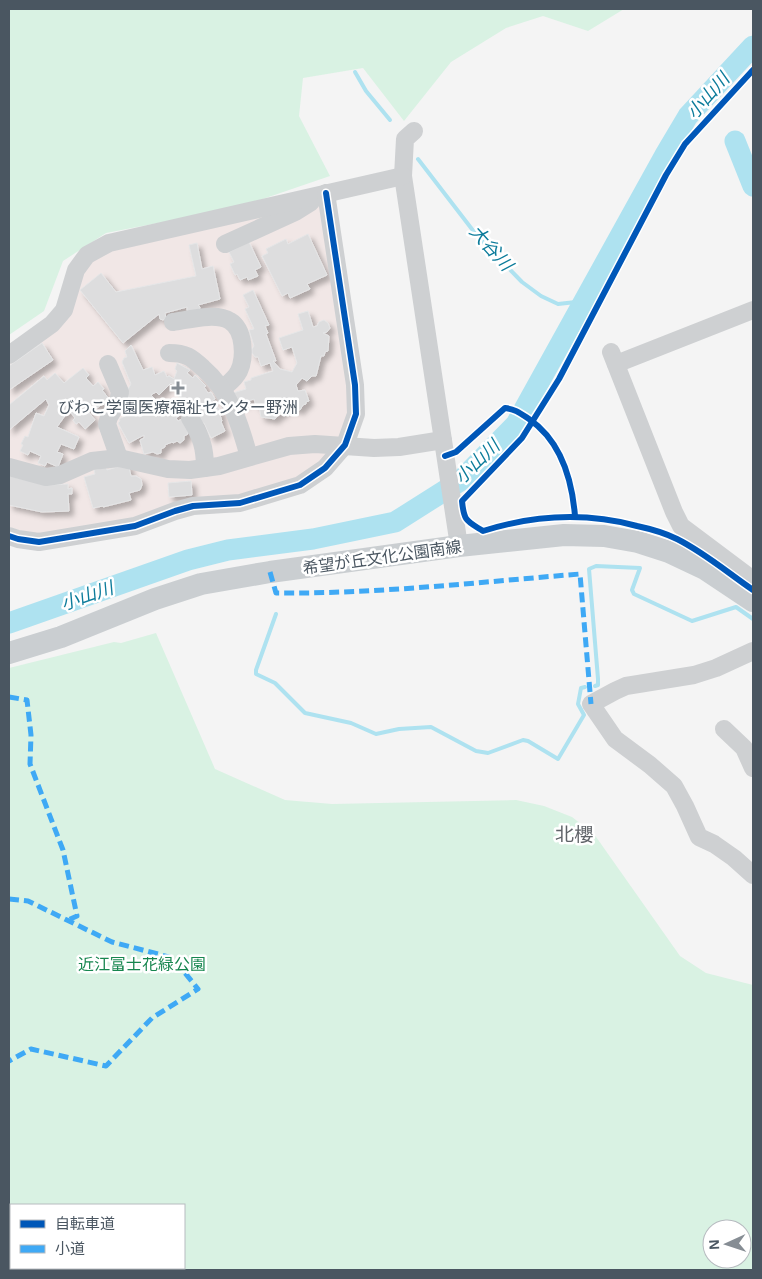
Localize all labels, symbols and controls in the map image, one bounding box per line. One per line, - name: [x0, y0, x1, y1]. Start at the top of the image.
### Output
- water label: 小山川: [683, 68, 735, 123]
- water label: 大谷川: [466, 221, 518, 276]
- marker: びわこ学園医療福祉センター野洲: [171, 381, 185, 395]
- place label: びわこ学園医療福祉センター野洲: [58, 399, 298, 416]
- water label: 小山川: [451, 435, 505, 488]
- street label: 希望が丘文化公園南線: [302, 538, 462, 577]
- water label: 小山川: [58, 577, 118, 614]
- district label: 北櫻: [555, 824, 593, 845]
- park label: 近江富士花緑公園: [78, 956, 206, 973]
- legend: [10, 1204, 185, 1269]
- text: 自転車道: [55, 1215, 115, 1232]
- north arrow: [702, 1219, 752, 1269]
- text: N: [706, 1239, 722, 1250]
- text: 小道: [55, 1240, 85, 1257]

